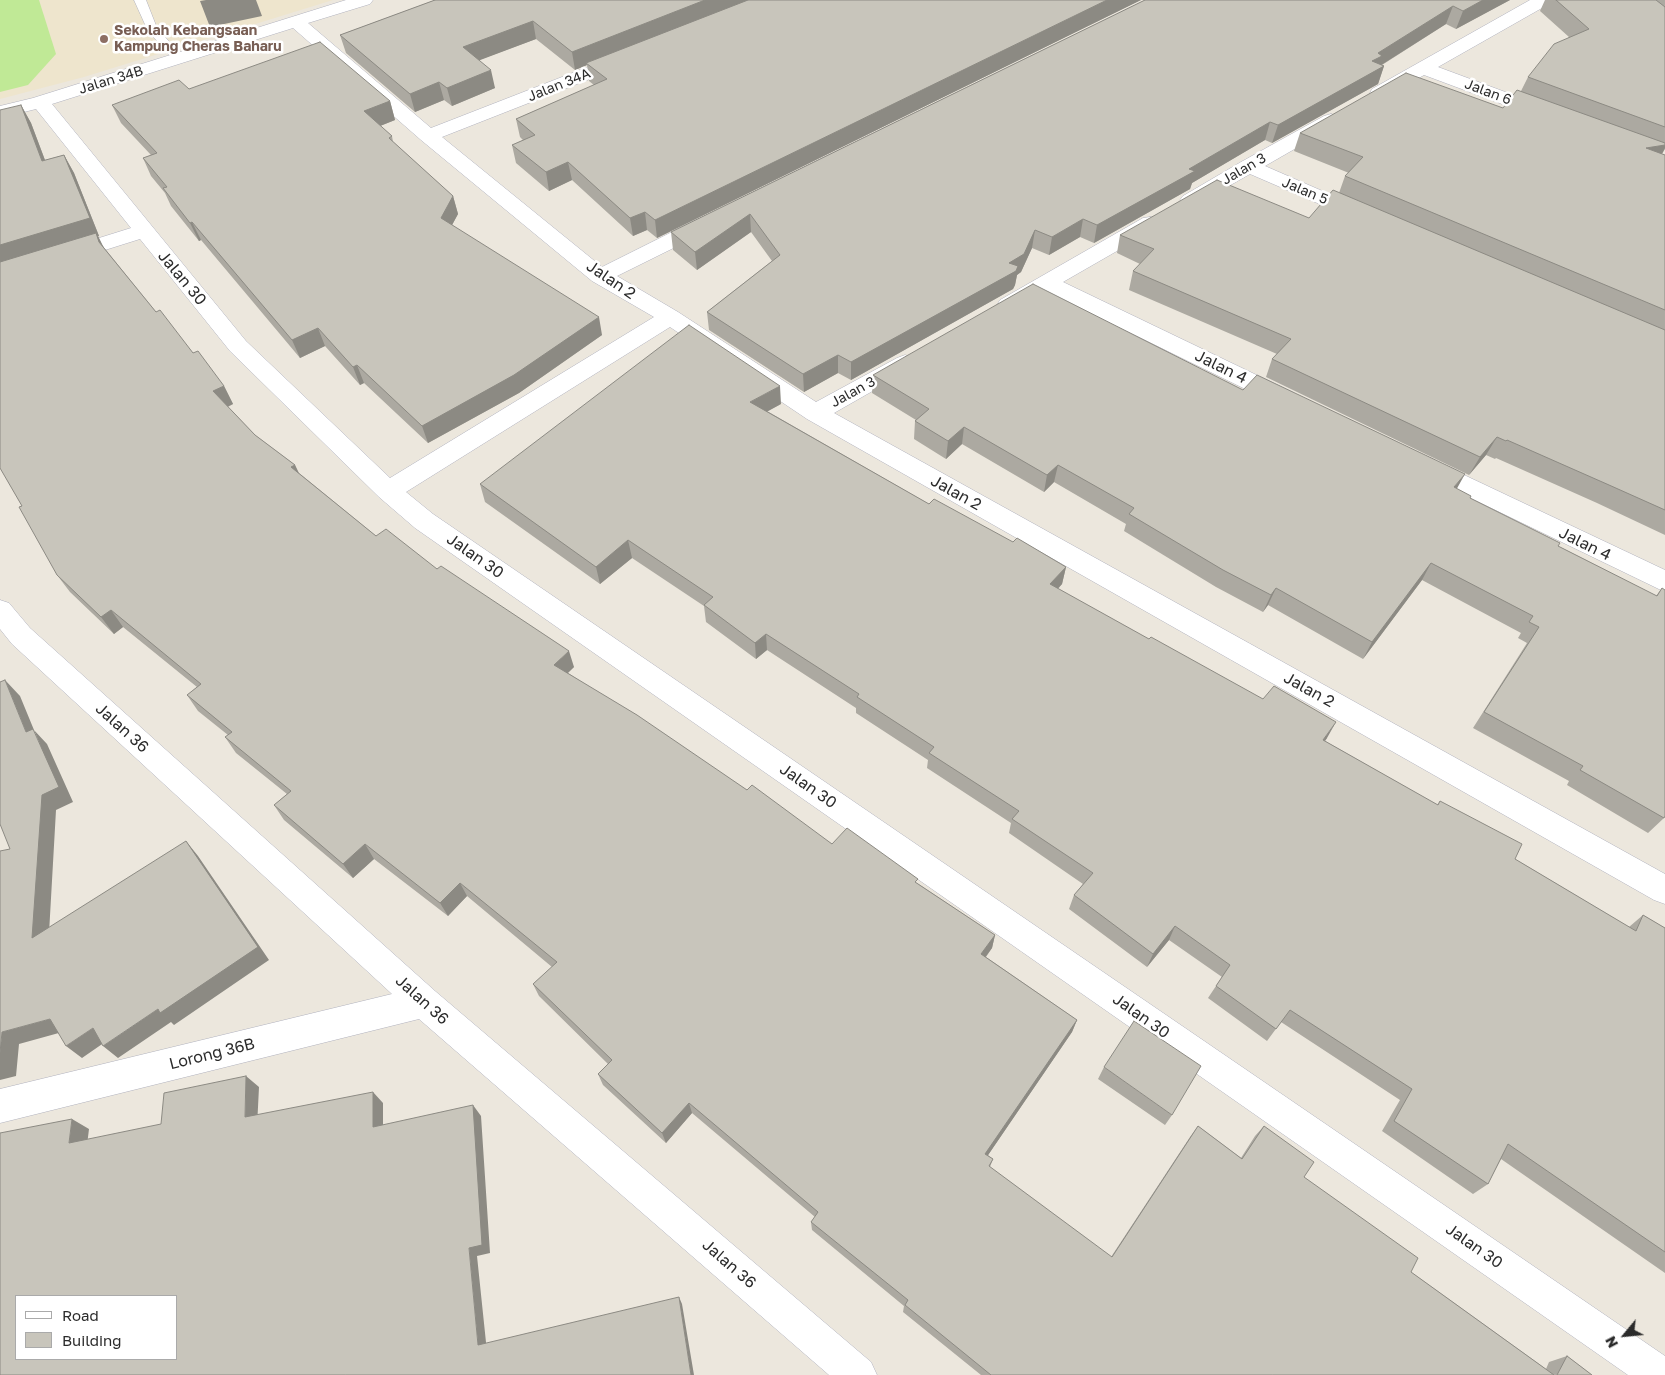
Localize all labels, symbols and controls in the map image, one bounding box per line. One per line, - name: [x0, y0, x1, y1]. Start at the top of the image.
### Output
- place label: Sekolah Kebangsaan Kampung Cheras Baharu: [114, 23, 282, 56]
- marker: Sekolah Kebangsaan Kampung Cheras Baharu: [98, 33, 110, 45]
- street label: Jalan 34B: [77, 62, 145, 98]
- street label: Jalan 34A: [525, 65, 593, 105]
- street label: Jalan 6: [1462, 75, 1514, 109]
- street label: Jalan 3: [1219, 150, 1269, 188]
- street label: Jalan 5: [1279, 174, 1331, 208]
- street label: Jalan 30: [154, 247, 210, 309]
- street label: Jalan 2: [583, 257, 639, 303]
- street label: Jalan 4: [1192, 346, 1250, 388]
- street label: Jalan 3: [828, 373, 878, 411]
- street label: Jalan 2: [927, 471, 985, 515]
- street label: Jalan 4: [1556, 523, 1614, 565]
- street label: Jalan 30: [443, 529, 507, 583]
- street label: Jalan 2: [1280, 668, 1338, 712]
- street label: Jalan 36: [91, 699, 153, 757]
- street label: Jalan 30: [776, 759, 840, 813]
- street label: Jalan 36: [391, 971, 453, 1029]
- street label: Jalan 30: [1109, 989, 1173, 1043]
- street label: Lorong 36B: [167, 1034, 257, 1074]
- street label: Jalan 30: [1442, 1219, 1506, 1273]
- street label: Jalan 36: [698, 1235, 760, 1293]
- legend: [15, 1295, 178, 1360]
- text: Road: [62, 1306, 99, 1324]
- north arrow: [1600, 1310, 1650, 1360]
- text: Building: [62, 1331, 122, 1349]
- text: N: [1601, 1334, 1621, 1351]

